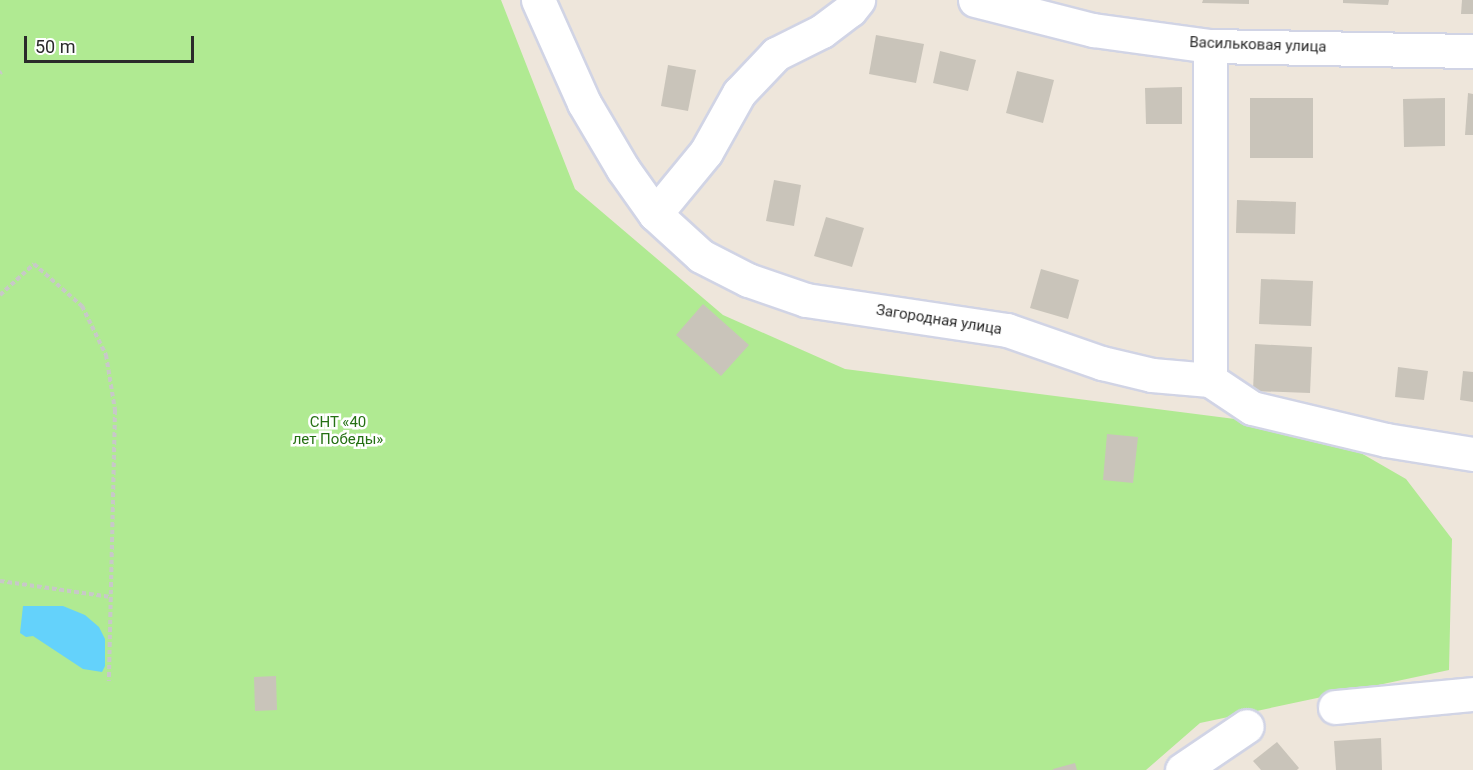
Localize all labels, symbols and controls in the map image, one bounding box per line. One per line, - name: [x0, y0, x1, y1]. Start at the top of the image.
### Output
- scale bar: [27, 24, 196, 62]
- street label: Васильковая улица: [1189, 34, 1327, 56]
- text: 50 m: [35, 36, 75, 57]
- street label: Загородная улица: [875, 301, 1003, 339]
- park label: СНТ «40 лет Победы»: [293, 413, 383, 448]

